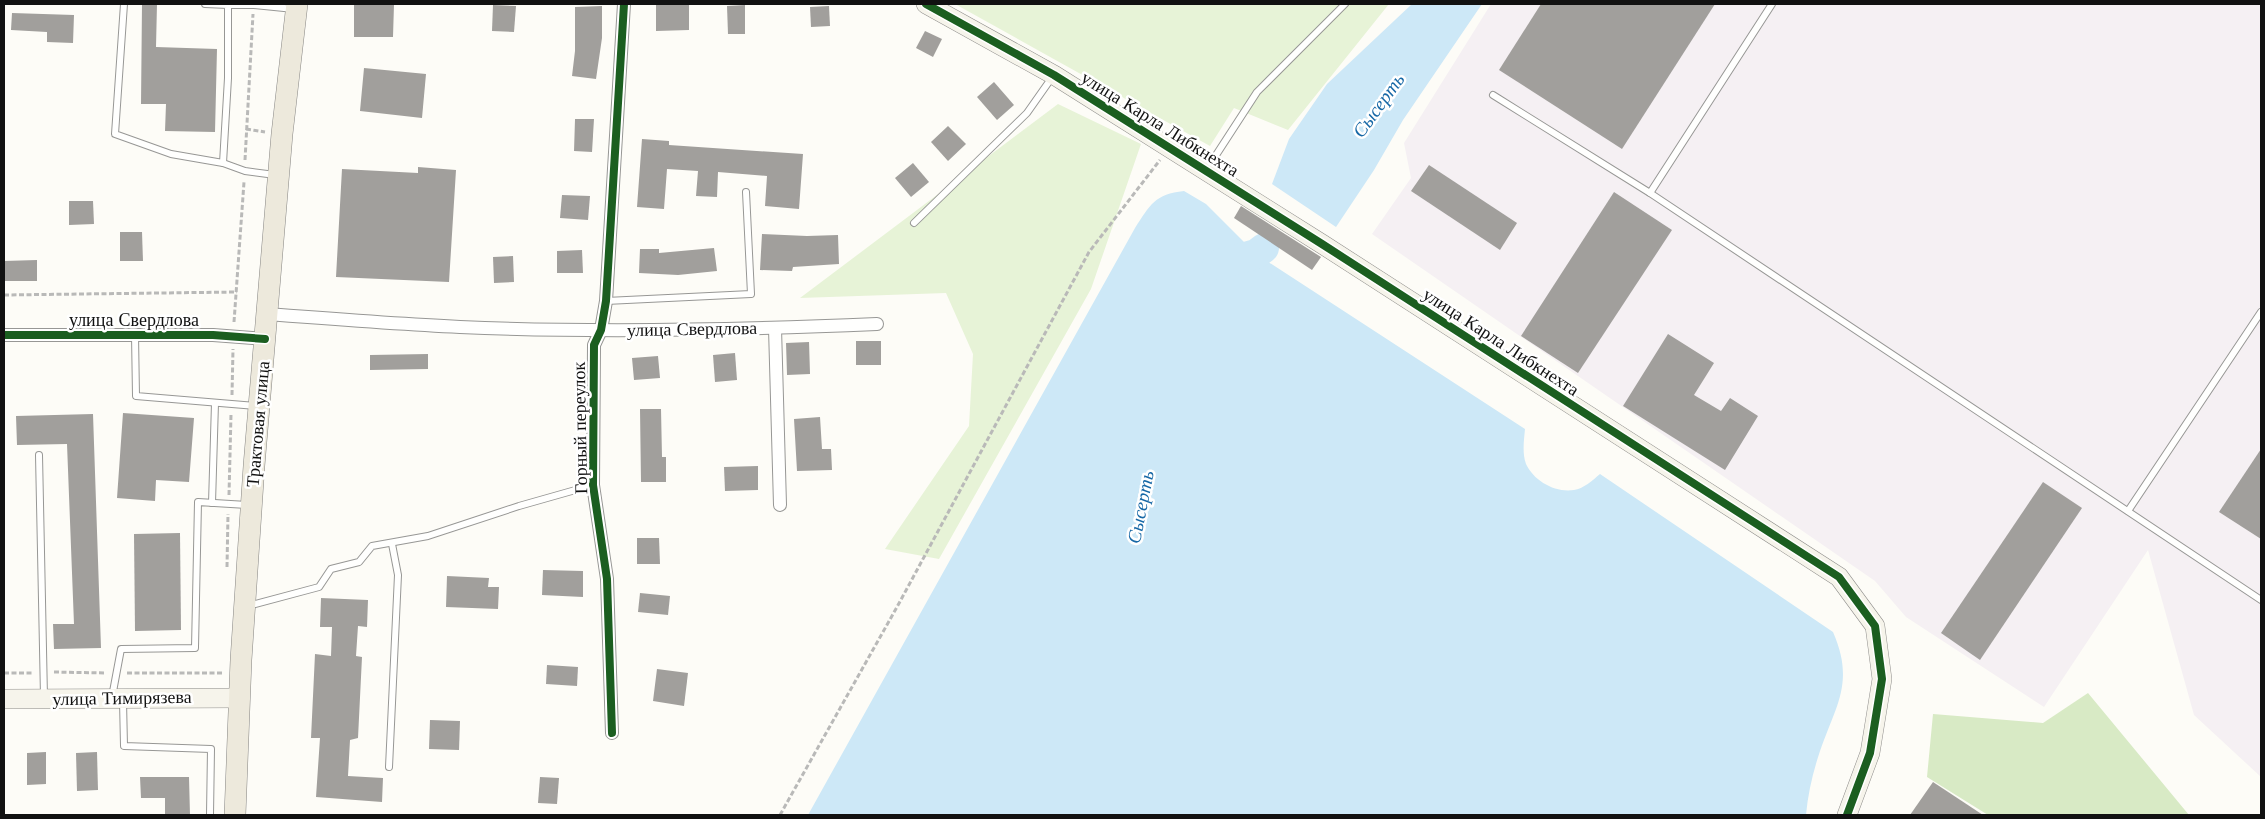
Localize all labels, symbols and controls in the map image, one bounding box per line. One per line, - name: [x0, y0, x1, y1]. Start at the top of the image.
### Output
- street label: улица Карла Либкнехта: [1077, 66, 1243, 182]
- water label: Сысерть: [1347, 68, 1410, 142]
- street label: улица Карла Либкнехта: [1419, 283, 1583, 401]
- street label: улица Свердлова: [69, 309, 199, 331]
- street label: улица Свердлова: [627, 317, 757, 341]
- street label: Трактовая улица: [242, 360, 274, 488]
- street label: Горный переулок: [568, 361, 592, 494]
- water label: Сысерть: [1122, 468, 1159, 546]
- street label: улица Тимирязева: [52, 686, 192, 710]

